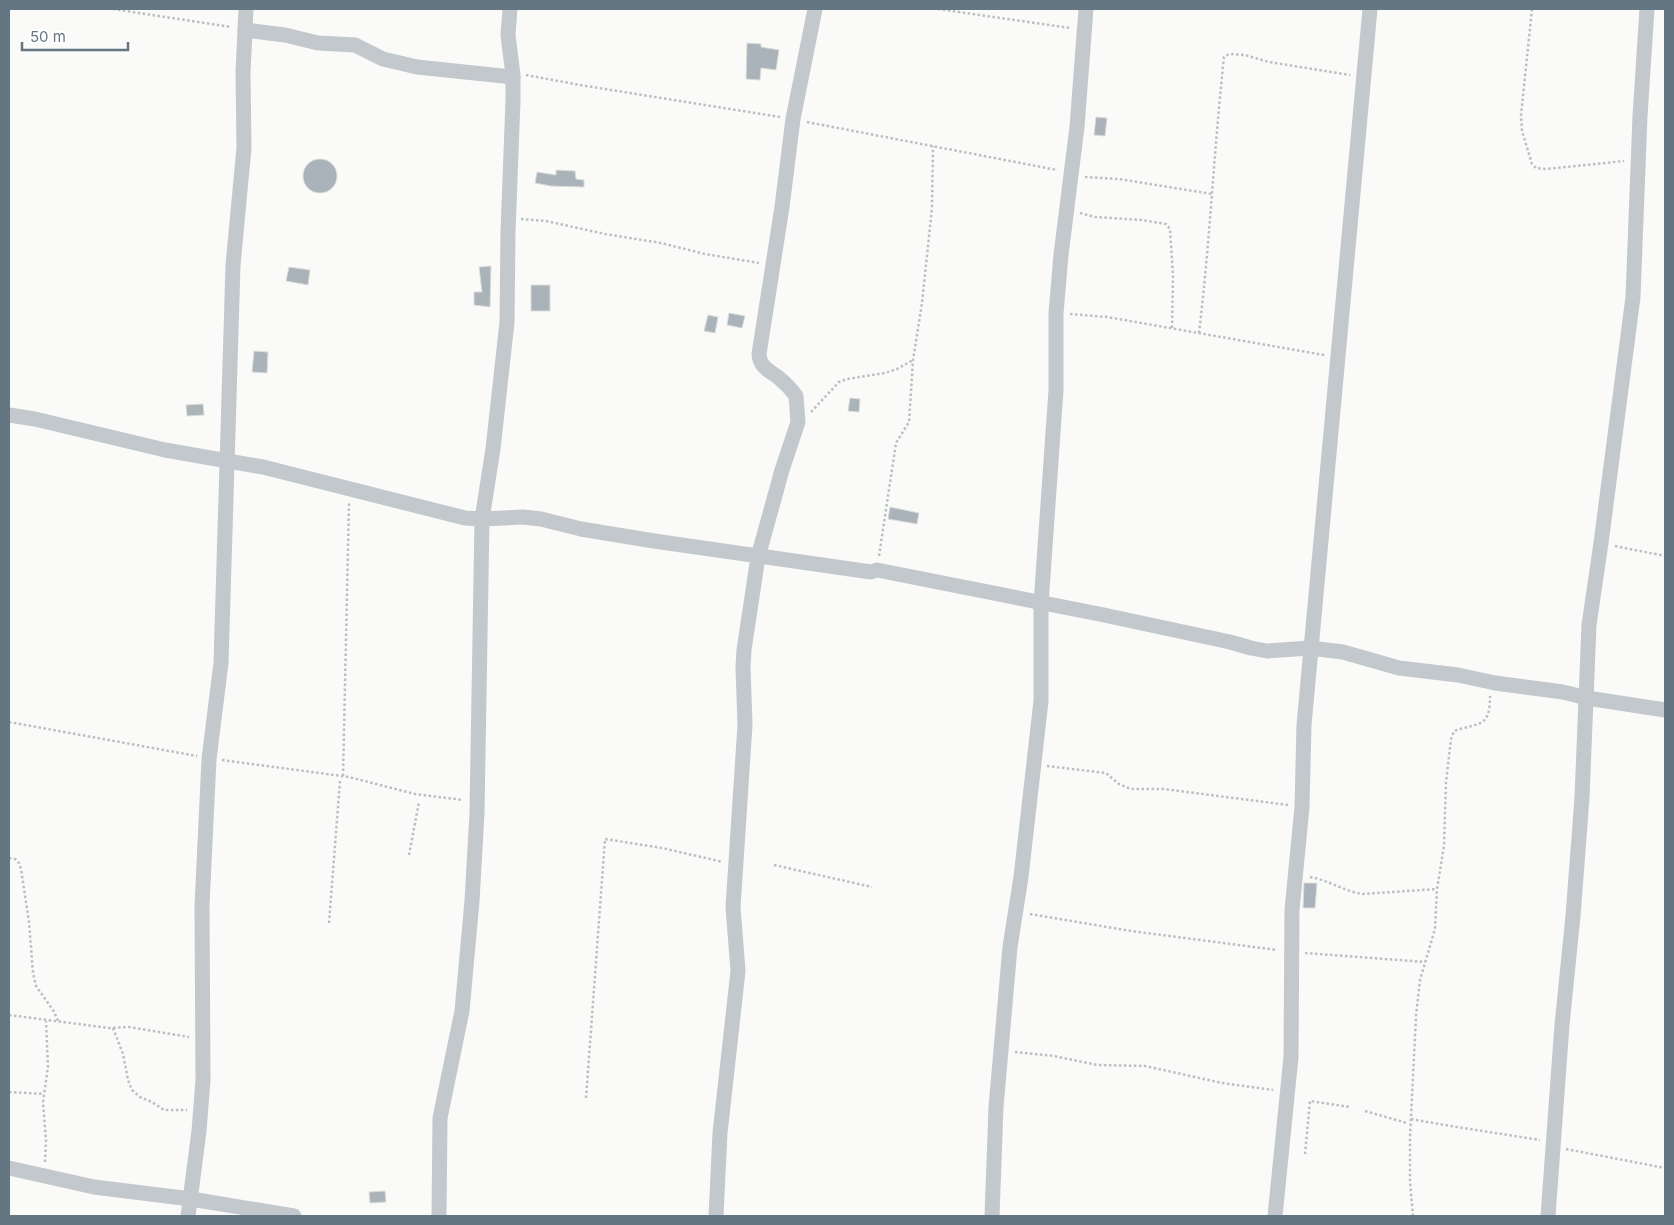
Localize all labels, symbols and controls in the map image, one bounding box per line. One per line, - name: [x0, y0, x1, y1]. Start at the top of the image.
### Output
- scale bar: [22, 20, 129, 52]
- text: 50 m: [30, 27, 66, 46]

